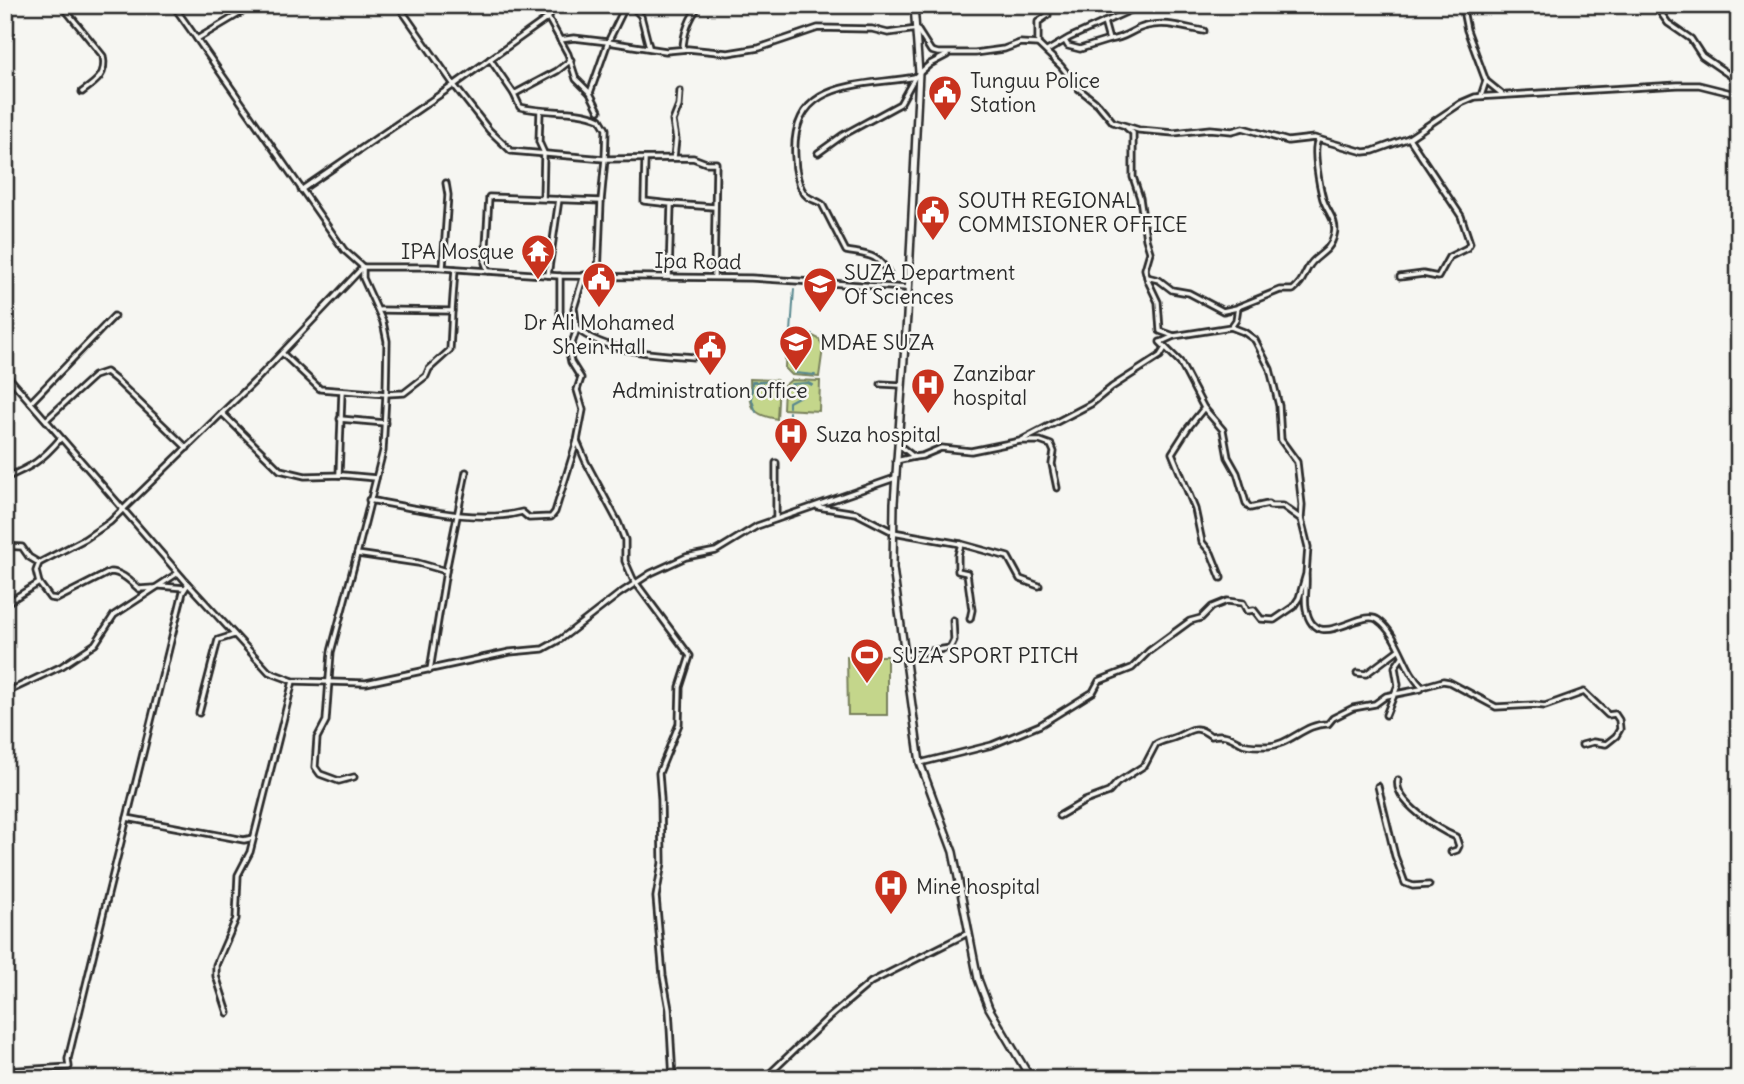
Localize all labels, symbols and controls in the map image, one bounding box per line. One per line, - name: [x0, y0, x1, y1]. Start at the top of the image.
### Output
- place label: Tunguu Police Station: [970, 67, 1100, 118]
- public building icon: Tunguu Police Station: [926, 73, 964, 122]
- place label: SOUTH REGIONAL COMMISIONER OFFICE: [958, 187, 1188, 238]
- public building icon: SOUTH REGIONAL COMMISIONER OFFICE: [914, 193, 952, 242]
- temple icon: IPA Mosque: [519, 232, 557, 281]
- place label: IPA Mosque: [401, 238, 514, 265]
- street label: Ipa Road: [654, 247, 742, 275]
- place label: SUZA Department Of Sciences: [844, 259, 1015, 310]
- public building icon: Dr Ali Mohamed Shein Hall: [580, 260, 618, 309]
- school or university icon: SUZA Department Of Sciences: [801, 265, 839, 314]
- place label: Dr Ali Mohamed Shein Hall: [523, 309, 675, 360]
- school or university icon: MDAE SUZA: [777, 323, 815, 372]
- public building icon: Administration office: [691, 328, 729, 377]
- place label: MDAE SUZA: [820, 329, 934, 356]
- place label: Zanzibar hospital: [953, 360, 1036, 411]
- hospital icon: Zanzibar hospital: [909, 366, 947, 415]
- place label: Administration office: [612, 377, 808, 404]
- hospital icon: Suza hospital: [772, 415, 810, 464]
- place label: Suza hospital: [816, 421, 941, 448]
- sports icon: SUZA SPORT PITCH: [848, 636, 886, 685]
- place label: SUZA SPORT PITCH: [892, 642, 1079, 669]
- hospital icon: Mine hospital: [872, 867, 910, 916]
- place label: Mine hospital: [916, 873, 1040, 900]

